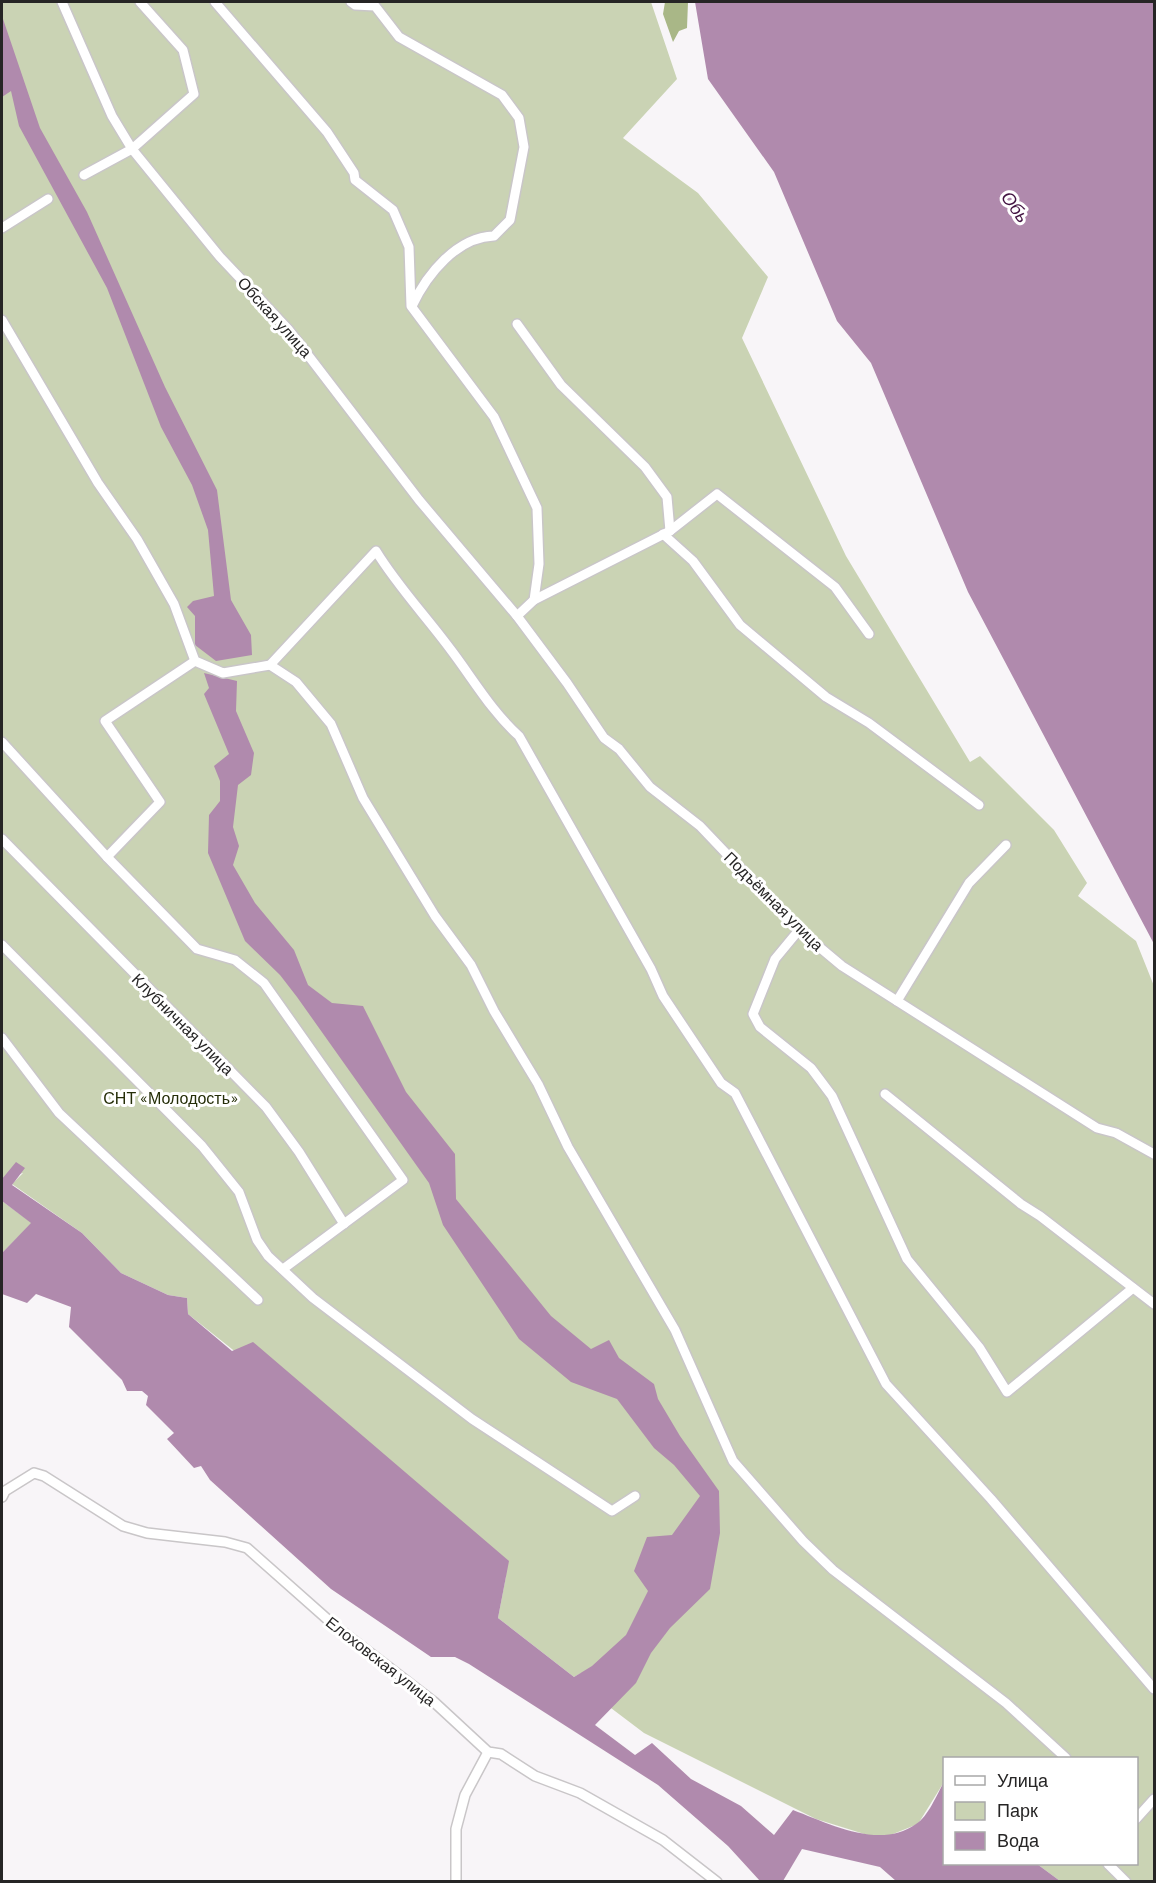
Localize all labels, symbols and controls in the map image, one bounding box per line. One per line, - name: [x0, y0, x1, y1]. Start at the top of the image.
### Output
- water label: Обь: [997, 186, 1035, 226]
- street label: Обская улица: [234, 273, 316, 361]
- street label: Подъёмная улица: [721, 847, 828, 954]
- street label: Клубничная улица: [129, 969, 238, 1078]
- park label: СНТ «Молодость»: [103, 1088, 239, 1107]
- street label: Елоховская улица: [323, 1612, 440, 1709]
- legend: [943, 1757, 1138, 1865]
- text: Улица: [997, 1769, 1049, 1791]
- text: Парк: [997, 1799, 1038, 1821]
- text: Вода: [997, 1829, 1040, 1851]

